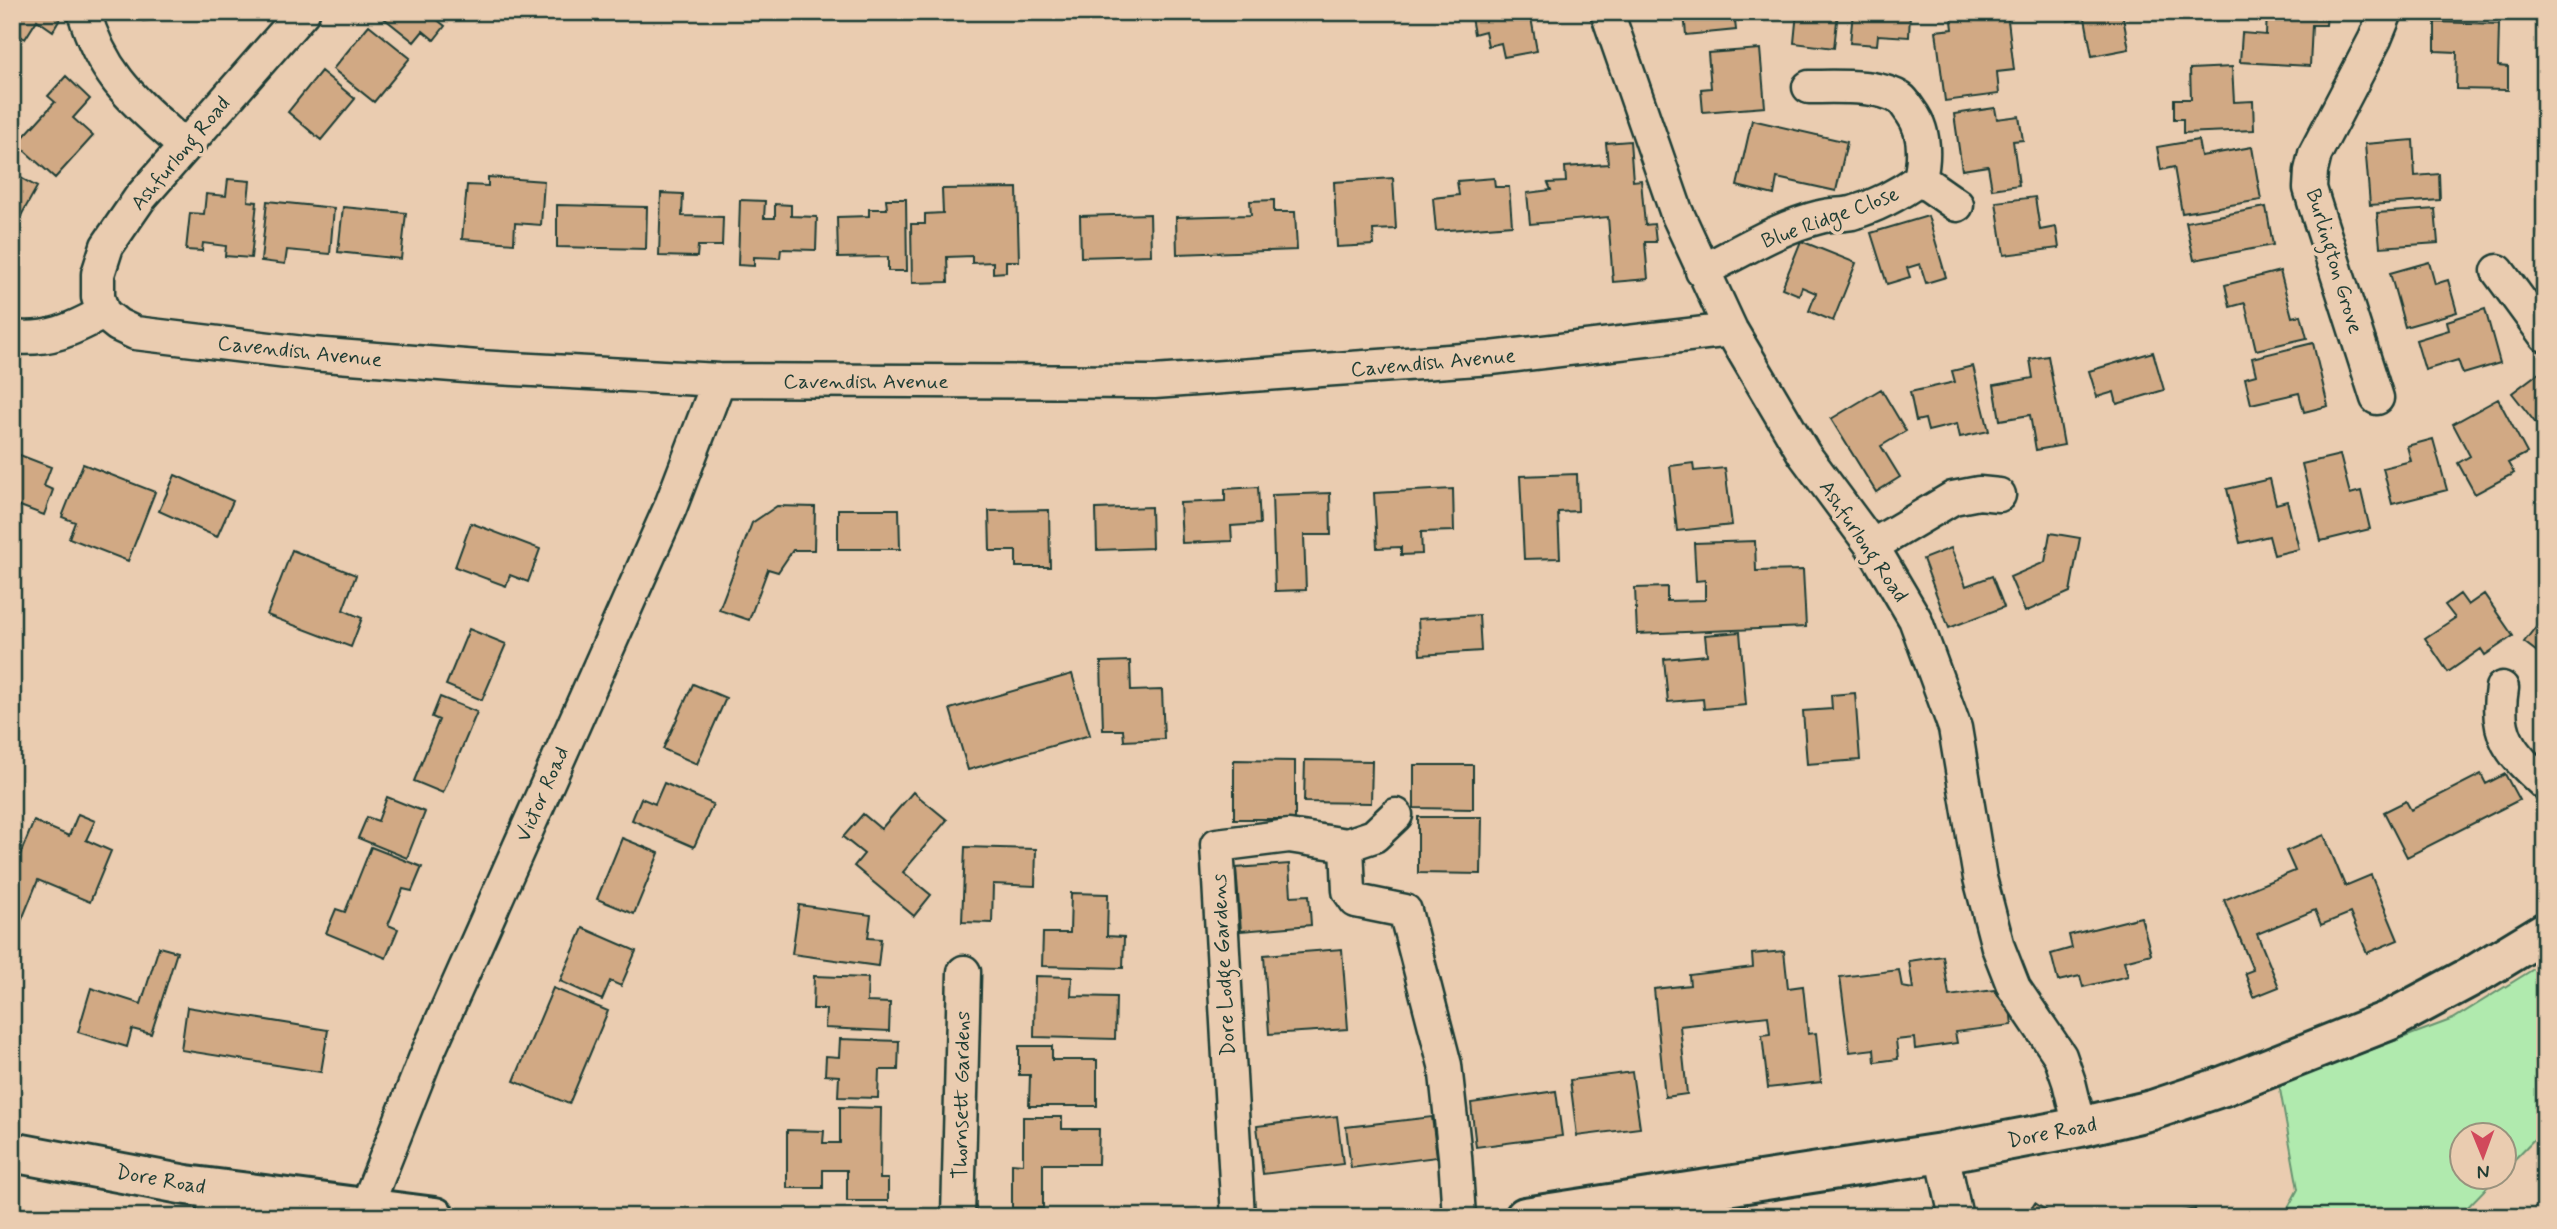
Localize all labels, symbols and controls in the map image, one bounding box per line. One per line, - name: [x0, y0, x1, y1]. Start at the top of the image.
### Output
- street label: Ashfurlong Road: [125, 91, 238, 218]
- street label: Blue Ridge Close: [1758, 180, 1903, 257]
- street label: Burlington Grove: [2297, 185, 2369, 338]
- street label: Cavendish Avenue: [216, 329, 384, 375]
- street label: Cavendish Avenue: [1350, 342, 1517, 384]
- street label: Cavendish Avenue: [783, 368, 949, 396]
- street label: Ashfurlong Road: [1810, 475, 1914, 609]
- street label: Victor Road: [509, 742, 576, 846]
- street label: Dore Lodge Gardens: [1205, 873, 1245, 1057]
- street label: Thornsett Gardens: [947, 1011, 977, 1179]
- street label: Dore Road: [2005, 1111, 2099, 1155]
- north arrow: [2448, 1120, 2518, 1190]
- street label: Dore Road: [114, 1158, 208, 1202]
- text: N: [2477, 1159, 2490, 1184]

